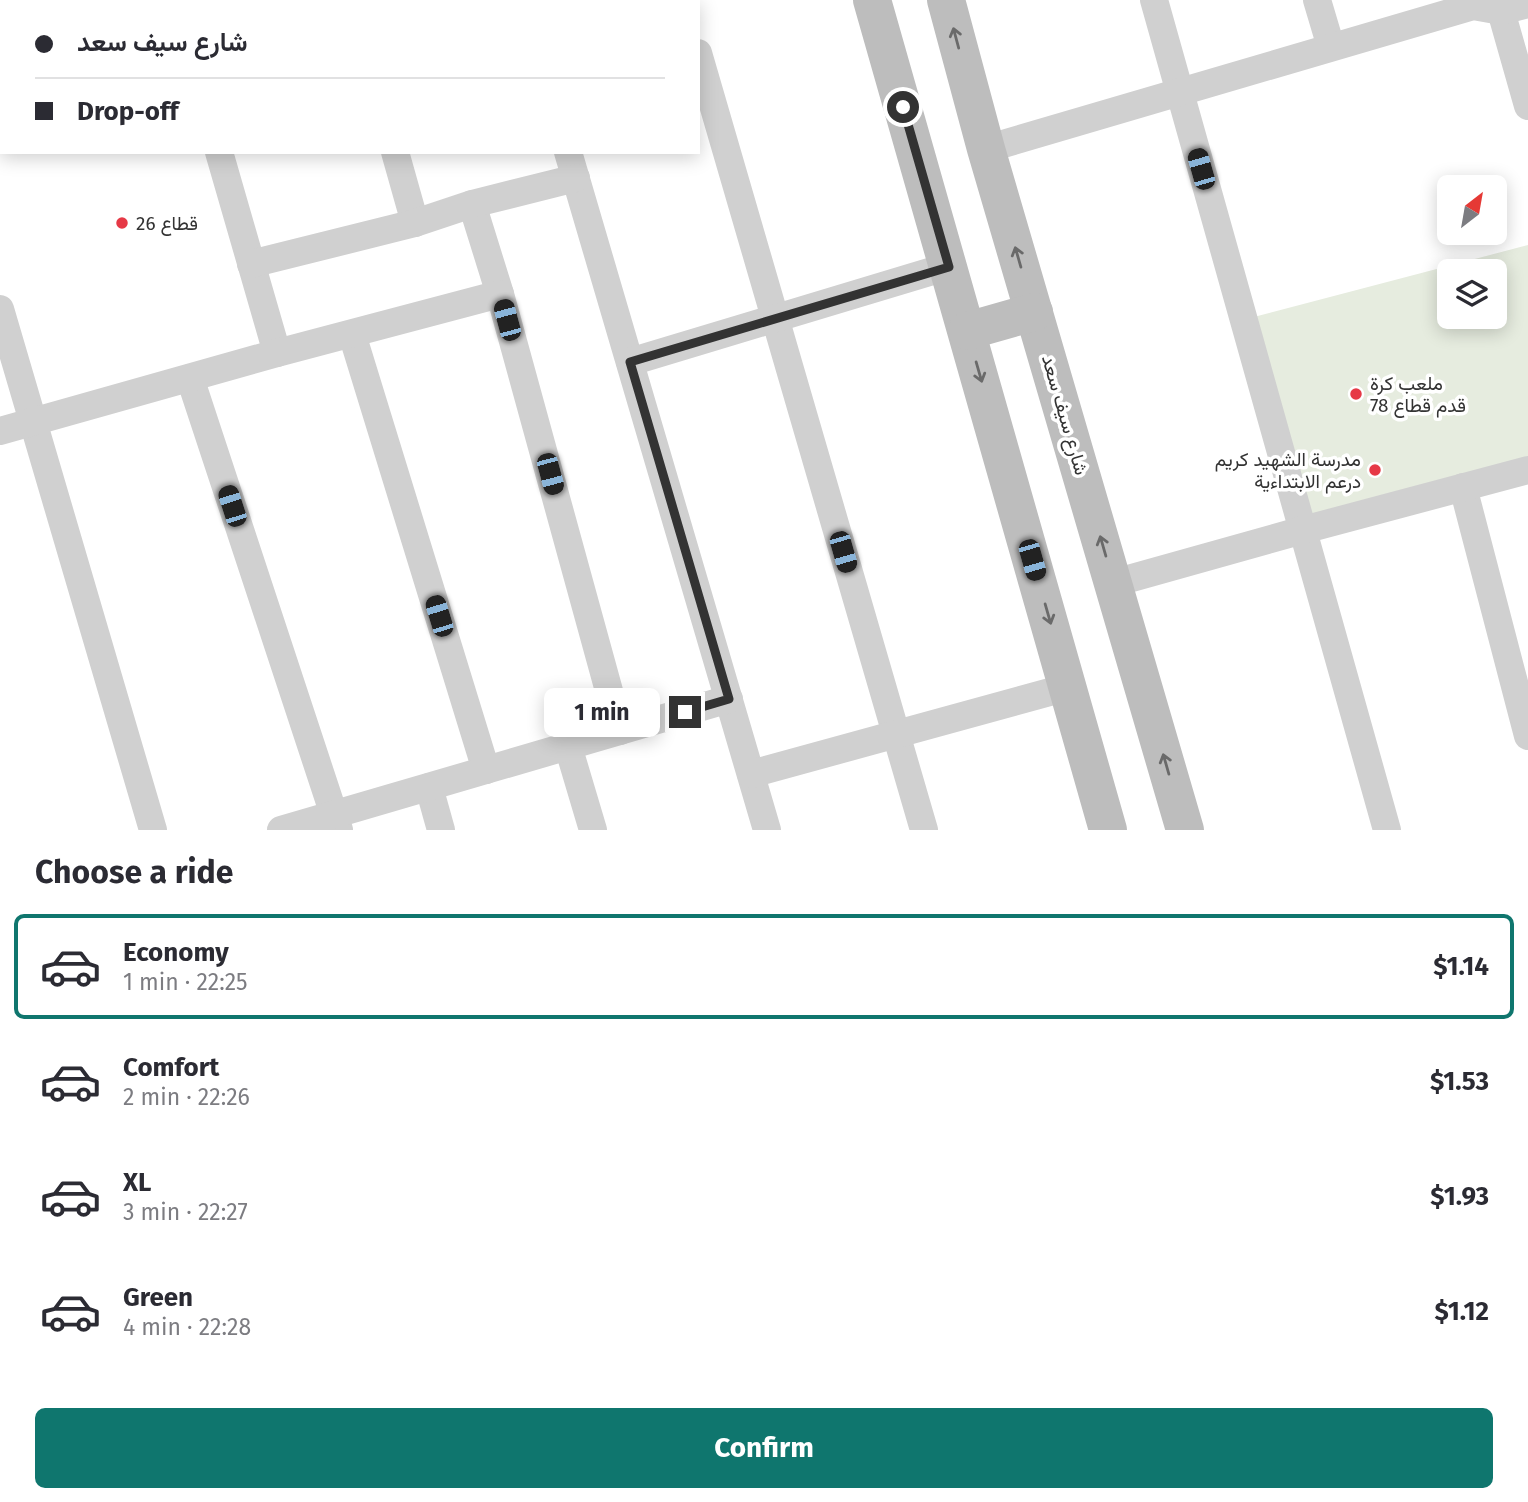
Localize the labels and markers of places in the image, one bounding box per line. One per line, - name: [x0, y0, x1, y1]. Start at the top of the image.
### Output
- place label: قطاع 26: [136, 212, 198, 236]
- marker: قطاع 26: [114, 215, 130, 231]
- place label: ملعب كرة قدم قطاع 78: [1370, 372, 1466, 418]
- marker: ملعب كرة قدم قطاع 78: [1348, 386, 1364, 402]
- place label: مدرسة الشهيد كريم درعم الابتداءية: [1215, 448, 1361, 494]
- marker: مدرسة الشهيد كريم درعم الابتداءية: [1367, 462, 1383, 478]

